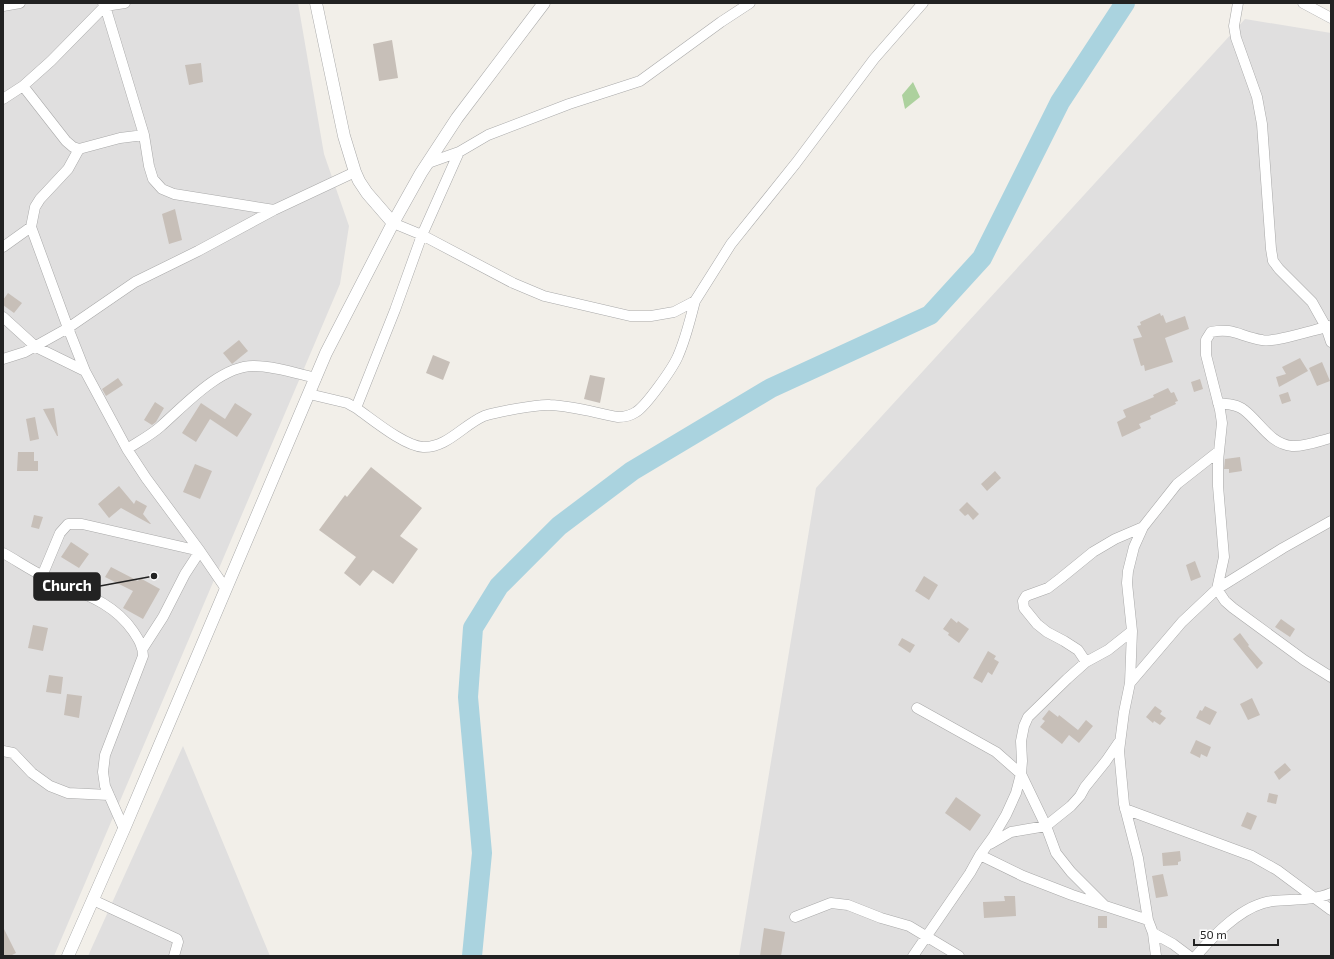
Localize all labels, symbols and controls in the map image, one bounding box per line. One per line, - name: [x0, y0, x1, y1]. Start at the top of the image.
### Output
- callout: Church: [34, 573, 100, 600]
- text: Church: [42, 576, 92, 594]
- scale bar: [1194, 921, 1278, 947]
- text: 50 m: [1200, 927, 1227, 941]

